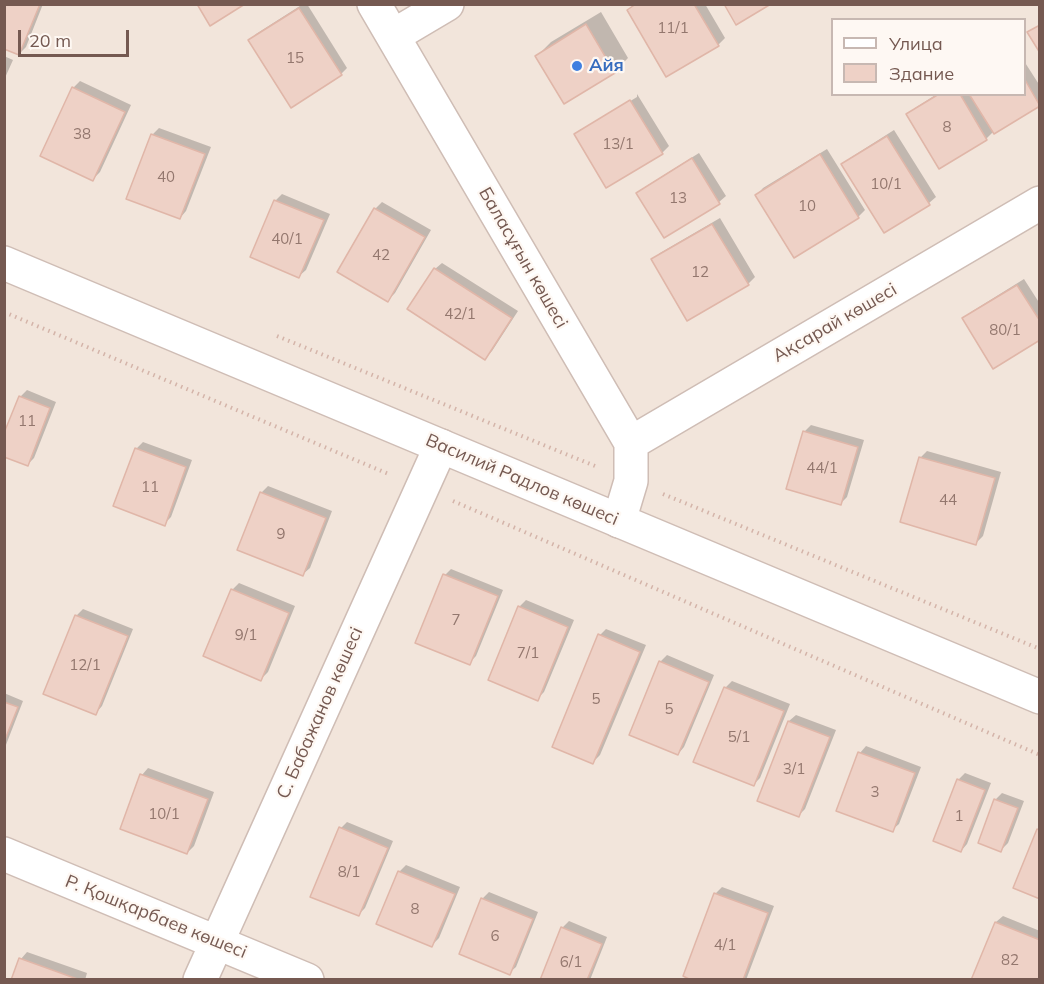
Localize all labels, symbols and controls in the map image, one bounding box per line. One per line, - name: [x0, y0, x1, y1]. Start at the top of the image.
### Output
- scale bar: [21, 18, 132, 56]
- legend: [831, 18, 1026, 96]
- house number: 11/1: [657, 19, 689, 37]
- text: 20 m: [29, 29, 71, 52]
- text: Улица: [889, 32, 943, 55]
- house number: 15: [286, 49, 304, 67]
- place label: Айя: [589, 55, 624, 77]
- marker: Айя: [570, 59, 584, 73]
- text: Здание: [889, 62, 954, 85]
- house number: 8: [943, 118, 951, 136]
- house number: 38: [73, 125, 91, 143]
- house number: 13/1: [602, 135, 634, 153]
- house number: 40: [157, 168, 175, 186]
- house number: 10/1: [870, 175, 902, 193]
- street label: Баласұғын көшесі: [474, 184, 572, 332]
- house number: 13: [669, 189, 687, 207]
- house number: 10: [798, 197, 816, 215]
- house number: 40/1: [271, 230, 303, 248]
- house number: 42: [372, 246, 390, 264]
- house number: 12: [691, 263, 709, 281]
- street label: Ақсарай көшесі: [769, 279, 901, 367]
- house number: 42/1: [444, 305, 476, 323]
- house number: 80/1: [989, 321, 1021, 339]
- house number: 11: [18, 412, 36, 430]
- street label: Василий Радлов көшесі: [422, 430, 622, 530]
- house number: 44/1: [806, 459, 838, 477]
- house number: 11: [141, 478, 159, 496]
- house number: 44: [939, 491, 957, 509]
- house number: 9: [277, 525, 285, 543]
- house number: 7: [452, 611, 460, 629]
- street label: С. Бабажанов көшесі: [272, 624, 368, 802]
- house number: 9/1: [235, 626, 257, 644]
- house number: 7/1: [517, 644, 539, 662]
- house number: 12/1: [69, 656, 101, 674]
- house number: 5: [592, 690, 600, 708]
- house number: 5: [665, 700, 673, 718]
- house number: 5/1: [728, 728, 750, 746]
- house number: 3/1: [783, 760, 805, 778]
- house number: 3: [871, 783, 879, 801]
- house number: 10/1: [148, 805, 180, 823]
- house number: 1: [955, 807, 963, 825]
- house number: 8/1: [338, 863, 360, 881]
- street label: Р. Қошқарбаев көшесі: [62, 871, 250, 963]
- house number: 8: [411, 900, 419, 918]
- house number: 6: [491, 927, 499, 945]
- house number: 4/1: [714, 936, 736, 954]
- house number: 82: [1001, 951, 1019, 969]
- house number: 6/1: [560, 953, 582, 971]

